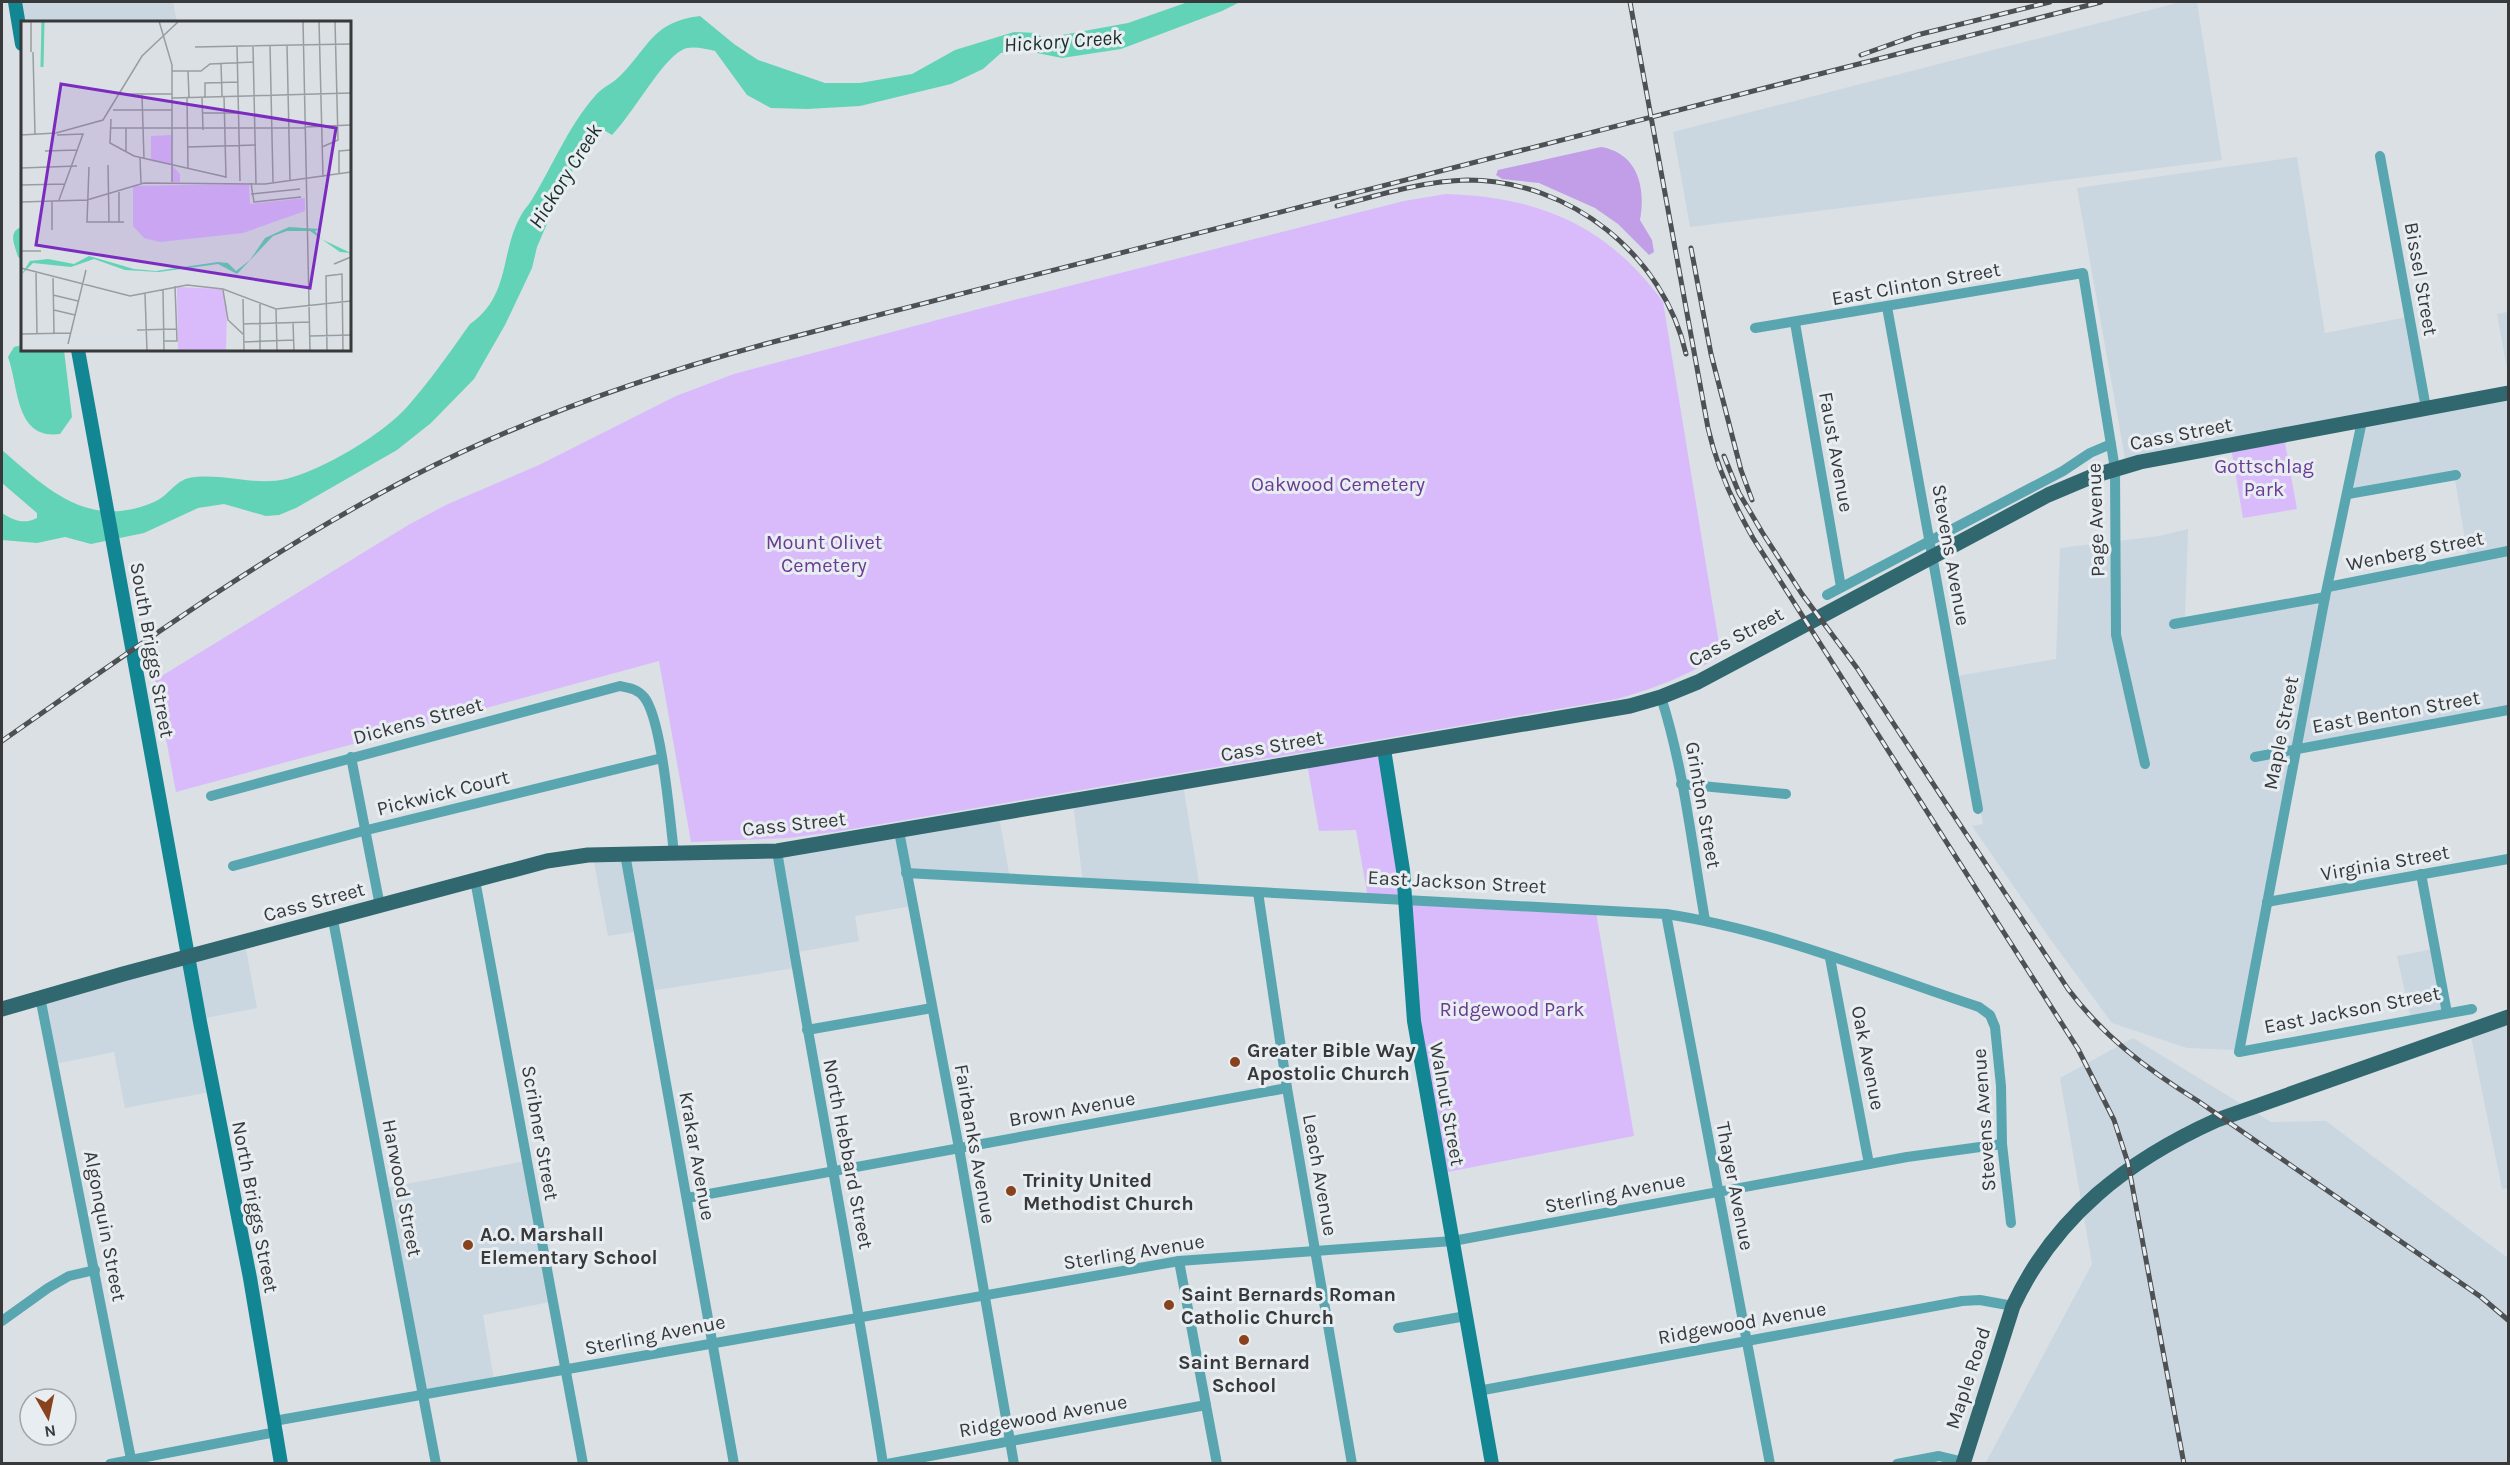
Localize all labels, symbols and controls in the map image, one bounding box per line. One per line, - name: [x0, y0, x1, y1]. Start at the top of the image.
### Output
- inset map: [21, 21, 351, 351]
- water label: Hickory Creek: [1003, 25, 1123, 57]
- water label: Hickory Creek: [523, 119, 607, 233]
- street label: Bissel Street: [2400, 220, 2442, 338]
- street label: East Clinton Street: [1830, 258, 2003, 310]
- street label: Faust Avenue: [1814, 390, 1858, 514]
- street label: Cass Street: [2128, 413, 2235, 455]
- park label: Gottschlag Park: [2214, 455, 2314, 501]
- street label: Page Avenue: [2083, 463, 2109, 577]
- park label: Oakwood Cemetery: [1251, 473, 1425, 496]
- street label: Stevens Avenue: [1927, 482, 1975, 628]
- street label: Wenberg Street: [2344, 526, 2486, 576]
- park label: Mount Olivet Cemetery: [766, 531, 883, 577]
- street label: South Briggs Street: [125, 560, 179, 740]
- street label: Cass Street: [1685, 602, 1788, 672]
- street label: Maple Street: [2259, 674, 2303, 792]
- street label: East Benton Street: [2310, 686, 2482, 738]
- street label: Dickens Street: [351, 693, 486, 749]
- street label: Cass Street: [1219, 726, 1326, 766]
- street label: Grinton Street: [1681, 740, 1726, 871]
- street label: Pickwick Court: [374, 765, 512, 821]
- street label: Cass Street: [741, 807, 847, 841]
- street label: Virginia Street: [2319, 840, 2452, 886]
- street label: East Jackson Street: [1367, 866, 1547, 898]
- street label: Cass Street: [261, 877, 368, 927]
- street label: East Jackson Street: [2262, 982, 2442, 1038]
- park label: Ridgewood Park: [1439, 998, 1585, 1021]
- street label: Oak Avenue: [1847, 1004, 1889, 1112]
- place label: Greater Bible Way Apostolic Church: [1247, 1039, 1416, 1085]
- street label: Walnut Street: [1425, 1040, 1469, 1168]
- street label: Stevens Avenue: [1968, 1048, 2000, 1192]
- marker: Greater Bible Way Apostolic Church: [1228, 1055, 1242, 1069]
- street label: North Hebbard Street: [818, 1057, 878, 1252]
- street label: Fairbanks Avenue: [950, 1062, 1000, 1226]
- street label: Scribner Street: [517, 1064, 563, 1203]
- street label: Brown Avenue: [1007, 1087, 1137, 1131]
- street label: Krakar Avenue: [674, 1090, 720, 1222]
- street label: Leach Avenue: [1298, 1112, 1342, 1238]
- street label: Harwood Street: [377, 1117, 427, 1259]
- street label: North Briggs Street: [227, 1119, 283, 1295]
- street label: Thayer Avenue: [1711, 1120, 1759, 1252]
- street label: Algonquin Street: [79, 1149, 131, 1304]
- street label: Sterling Avenue: [1543, 1168, 1687, 1218]
- place label: Trinity United Methodist Church: [1023, 1169, 1194, 1215]
- marker: Trinity United Methodist Church: [1004, 1184, 1018, 1198]
- place label: A.O. Marshall Elementary School: [480, 1223, 658, 1269]
- street label: Sterling Avenue: [1062, 1229, 1206, 1275]
- marker: A.O. Marshall Elementary School: [461, 1238, 475, 1252]
- place label: Saint Bernards Roman Catholic Church: [1181, 1283, 1396, 1329]
- street label: Ridgewood Avenue: [1656, 1297, 1828, 1349]
- marker: Saint Bernards Roman Catholic Church: [1162, 1298, 1176, 1312]
- street label: Sterling Avenue: [583, 1310, 727, 1360]
- street label: Maple Road: [1941, 1324, 1995, 1432]
- marker: Saint Bernard School: [1237, 1333, 1251, 1347]
- place label: Saint Bernard School: [1178, 1351, 1310, 1397]
- north arrow: [18, 1387, 78, 1447]
- street label: Ridgewood Avenue: [957, 1390, 1129, 1442]
- text: N: [43, 1421, 57, 1442]

